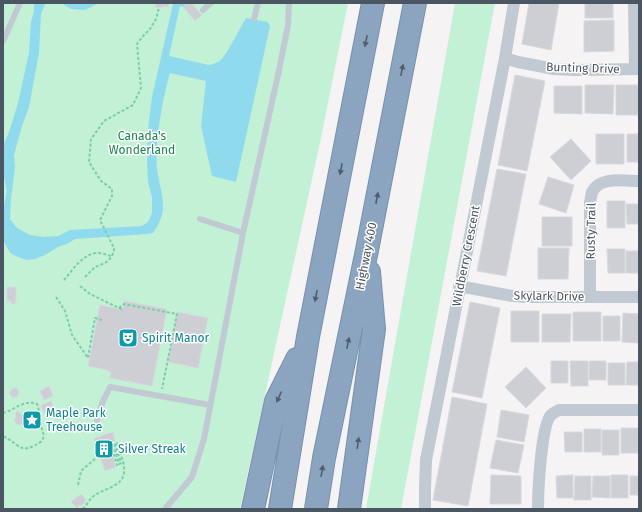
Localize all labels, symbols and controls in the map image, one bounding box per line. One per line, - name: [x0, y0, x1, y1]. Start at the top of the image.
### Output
- one-way arrow: [362, 35, 368, 47]
- street label: Bunting Drive: [546, 60, 620, 76]
- one-way arrow: [400, 64, 406, 76]
- park label: Canada's Wonderland: [109, 129, 175, 157]
- one-way arrow: [337, 163, 343, 175]
- one-way arrow: [375, 192, 381, 204]
- street label: Rusty Trail: [584, 202, 599, 259]
- street label: Wildberry Crescent: [449, 204, 483, 308]
- street label: Highway 400: [353, 221, 379, 291]
- street label: Skylark Drive: [514, 288, 584, 304]
- one-way arrow: [312, 290, 318, 303]
- theatre icon: Spirit Manor: [117, 327, 139, 349]
- place label: Spirit Manor: [142, 331, 209, 345]
- one-way arrow: [345, 337, 351, 349]
- one-way arrow: [275, 391, 281, 403]
- place label: Maple Park Treehouse: [46, 406, 107, 434]
- place icon: Maple Park Treehouse: [21, 409, 43, 431]
- one-way arrow: [355, 437, 361, 449]
- building icon: Silver Streak: [93, 438, 115, 460]
- place label: Silver Streak: [118, 442, 187, 456]
- one-way arrow: [319, 464, 325, 477]

